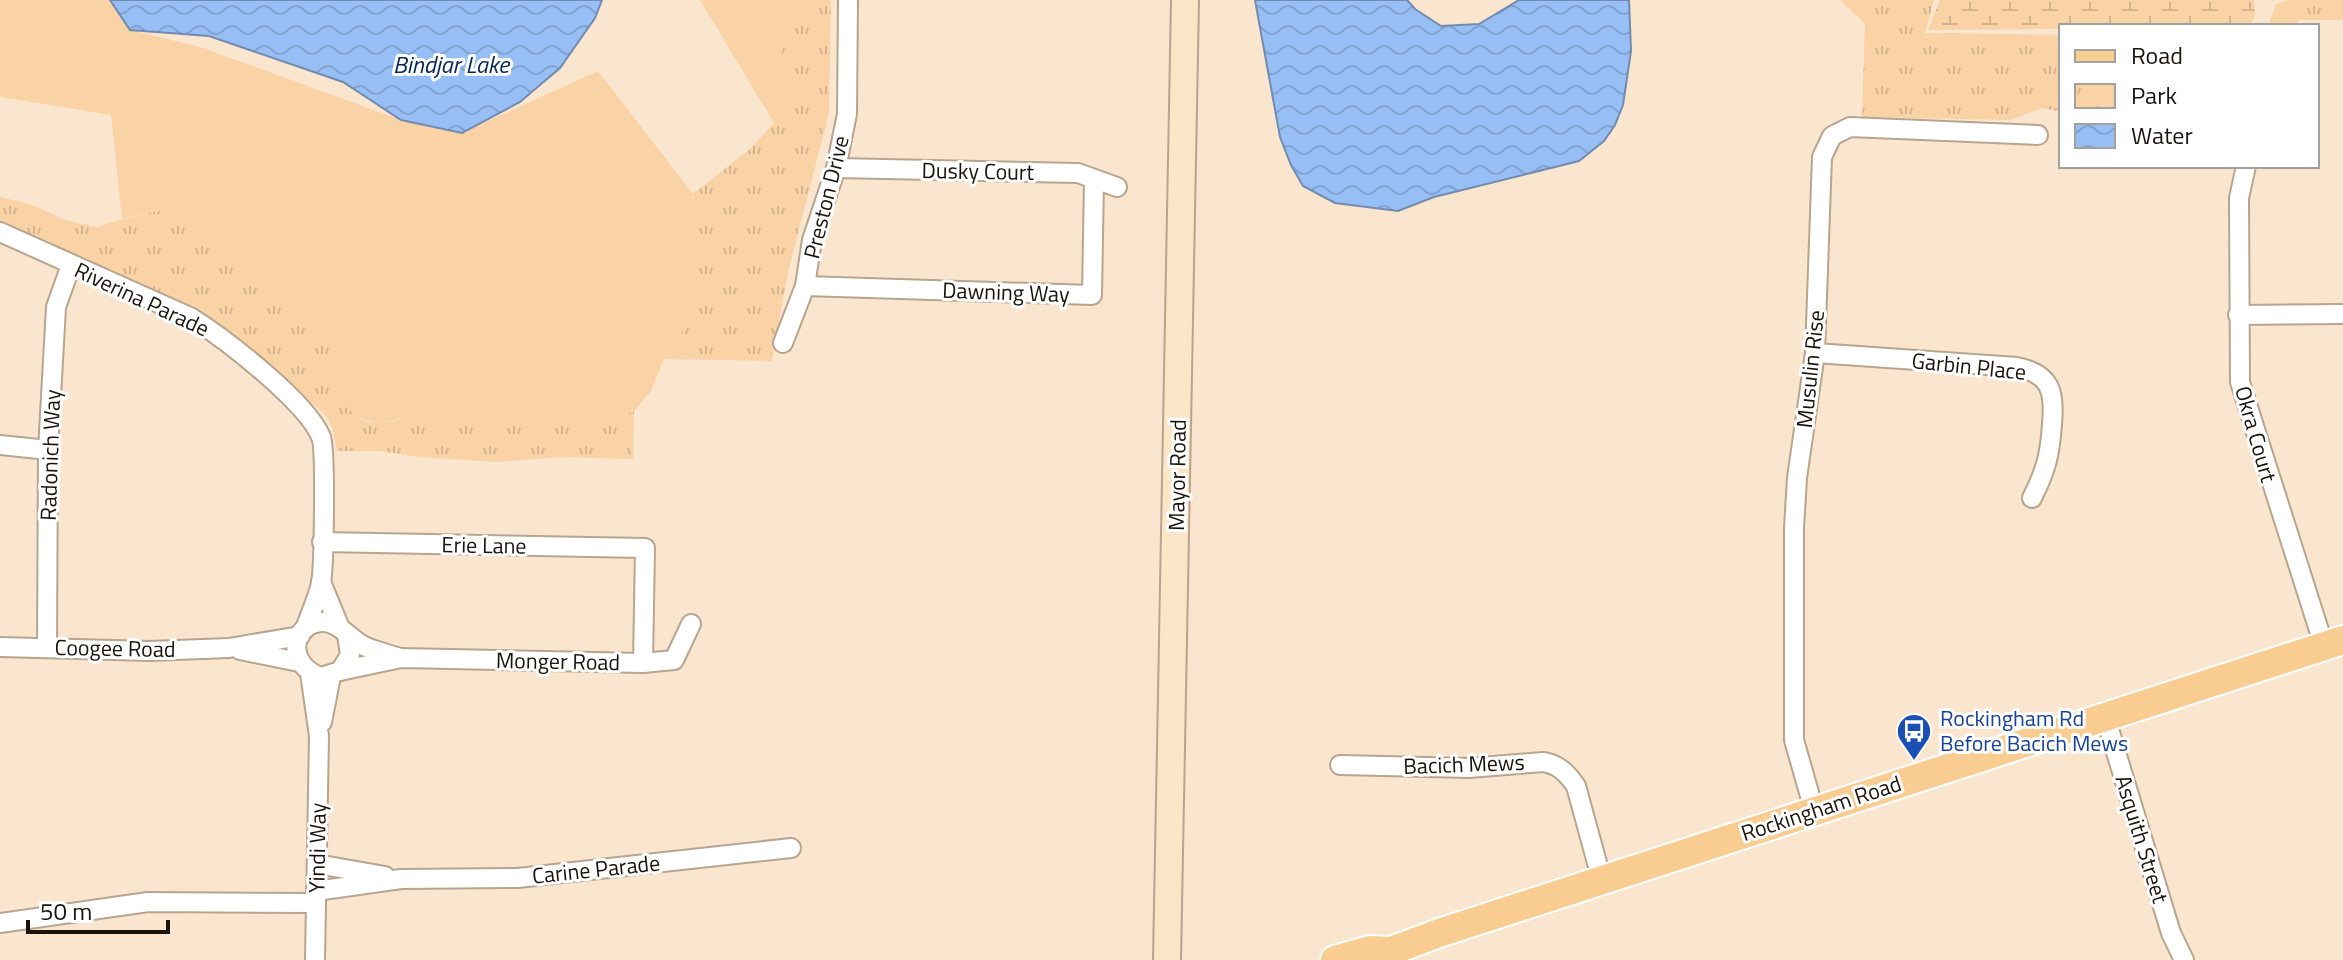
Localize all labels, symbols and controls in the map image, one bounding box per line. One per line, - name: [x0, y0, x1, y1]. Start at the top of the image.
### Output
- legend: [2059, 24, 2319, 168]
- text: Road: [2131, 37, 2183, 73]
- water label: Bindjar Lake: [393, 46, 511, 82]
- text: Park: [2131, 77, 2177, 113]
- text: Water: [2131, 117, 2193, 153]
- street label: Preston Drive: [794, 132, 858, 262]
- street label: Dusky Court: [921, 153, 1035, 189]
- street label: Riverina Parade: [69, 253, 215, 345]
- street label: Dawning Way: [942, 273, 1071, 311]
- street label: Musulin Rise: [1787, 308, 1833, 430]
- street label: Garbin Place: [1910, 343, 2028, 389]
- street label: Okra Court: [2226, 382, 2286, 486]
- street label: Radonich Way: [31, 388, 69, 521]
- street label: Mayor Road: [1159, 419, 1195, 531]
- street label: Erie Lane: [441, 527, 527, 563]
- street label: Coogee Road: [54, 630, 176, 666]
- street label: Monger Road: [496, 643, 620, 679]
- place label: Rockingham Rd Before Bacich Mews: [1940, 701, 2128, 760]
- bus stop icon: Rockingham Rd Before Bacich Mews: [1895, 712, 1933, 762]
- street label: Bacich Mews: [1403, 745, 1525, 783]
- street label: Rockingham Road: [1736, 766, 1906, 850]
- street label: Asquith Street: [2106, 771, 2178, 908]
- street label: Yindi Way: [299, 802, 335, 894]
- street label: Carine Parade: [530, 845, 662, 893]
- scale bar: [28, 884, 168, 934]
- text: 50 m: [40, 893, 92, 929]

